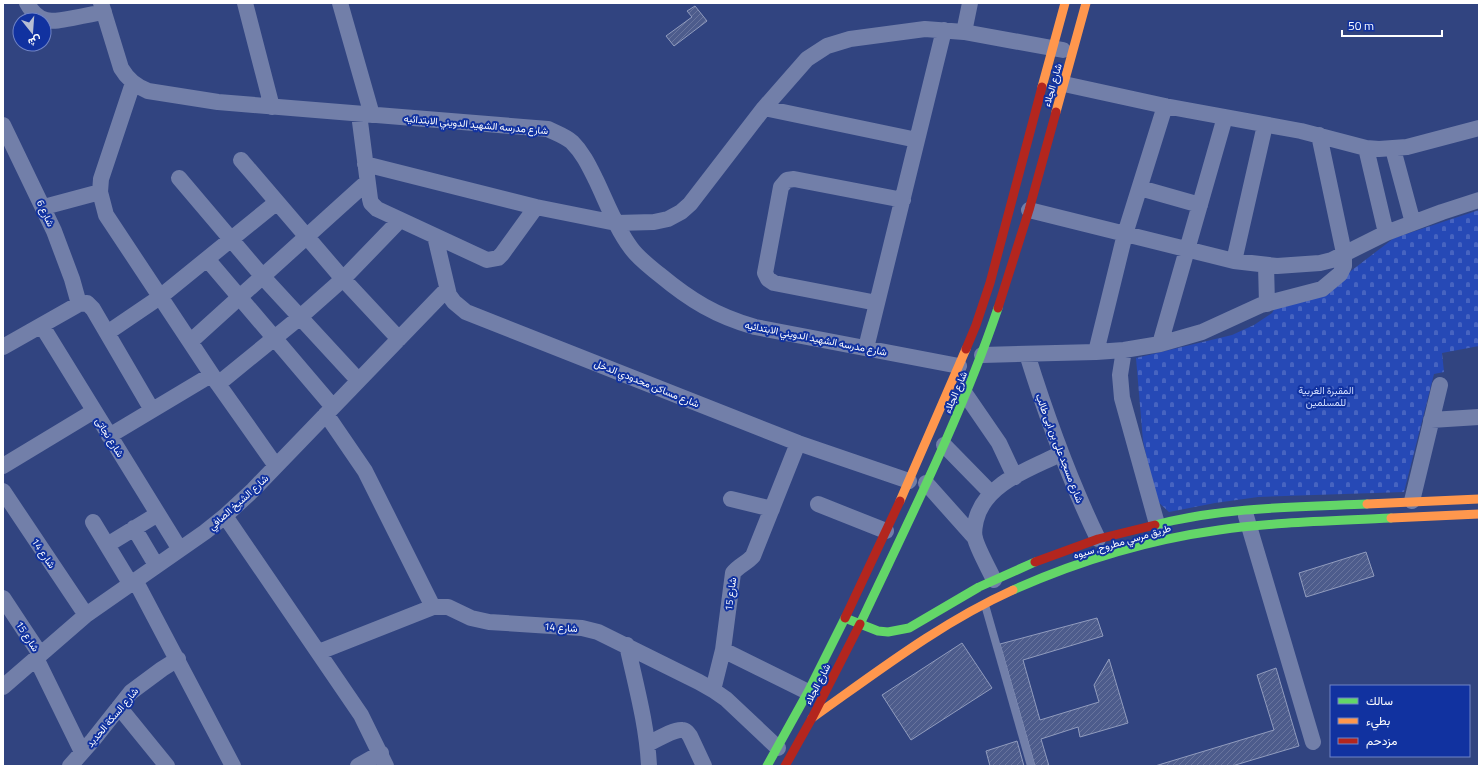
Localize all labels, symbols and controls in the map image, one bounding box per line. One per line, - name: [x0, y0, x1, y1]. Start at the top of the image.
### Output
- north arrow: [12, 12, 52, 52]
- scale bar: [1342, 12, 1442, 38]
- text: 50 m: [1348, 16, 1374, 35]
- text: ش: [26, 32, 44, 51]
- street label: شارع الجلاء: [1039, 62, 1066, 109]
- street label: شارع مدرسه الشهيد الدويني الابتدائيه: [403, 111, 549, 139]
- street label: شارع 6: [33, 197, 58, 229]
- street label: شارع مدرسه الشهيد الدويني الابتدائيه: [743, 317, 889, 361]
- street label: شارع مساكن محدودي الدخل: [592, 355, 702, 412]
- street label: شارع الجلاء: [940, 369, 971, 416]
- park label: المقبرة الغربية للمسلمين: [1298, 383, 1354, 410]
- street label: شارع مسجد على بن ابى طالب: [1032, 391, 1087, 505]
- street label: شارع نجاتى: [92, 415, 128, 460]
- street label: شارع الشيخ الصافي: [205, 471, 273, 534]
- street label: طريق مرسي مطروح, سيوه: [1072, 520, 1173, 564]
- street label: شارع 14: [28, 535, 59, 571]
- street label: شارع 15: [721, 576, 740, 612]
- street label: شارع 15: [12, 618, 43, 655]
- street label: شارع 14: [544, 619, 578, 636]
- street label: شارع الجلاء: [801, 661, 834, 707]
- street label: شارع السكة الحديد: [83, 684, 142, 751]
- legend: [1330, 685, 1470, 757]
- text: سالك: [1366, 691, 1393, 710]
- text: بطيء: [1366, 711, 1390, 731]
- text: مزدحم: [1366, 731, 1397, 750]

